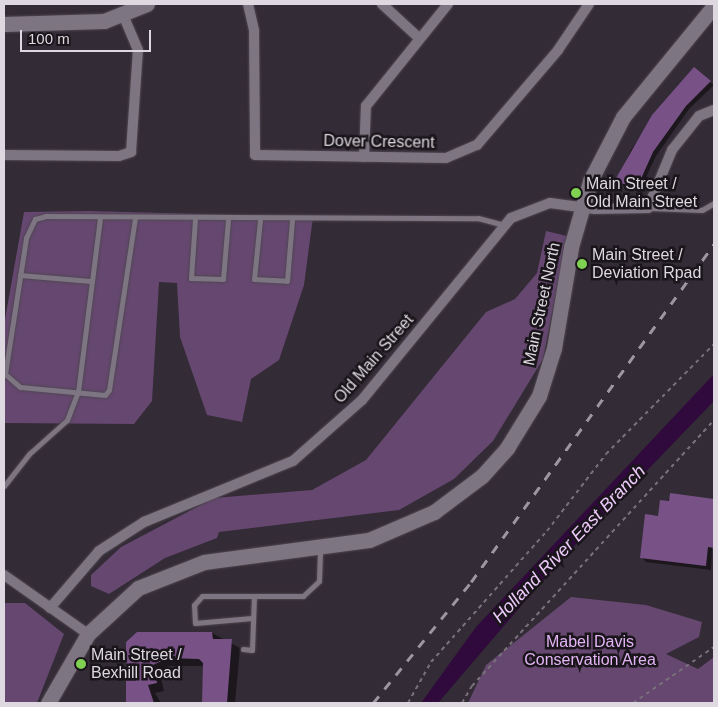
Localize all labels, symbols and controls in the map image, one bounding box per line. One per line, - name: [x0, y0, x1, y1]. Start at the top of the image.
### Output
- scale bar: [22, 20, 154, 52]
- text: 100 m: [28, 30, 70, 47]
- street label: Dover Crescent: [323, 131, 435, 153]
- place label: Main Street / Old Main Street: [586, 174, 697, 212]
- marker: Main Street / Old Main Street: [570, 187, 582, 199]
- street label: Main Street North: [520, 241, 564, 367]
- place label: Main Street / Deviation Rpad: [592, 245, 701, 283]
- marker: Main Street / Deviation Rpad: [576, 258, 588, 270]
- street label: Old Main Street: [330, 311, 418, 407]
- water label: Holland River East Branch: [488, 461, 650, 627]
- park label: Mabel Davis Conservation Area: [524, 632, 656, 670]
- place label: Main Street / Bexhill Road: [91, 645, 182, 683]
- marker: Main Street / Bexhill Road: [75, 658, 87, 670]

